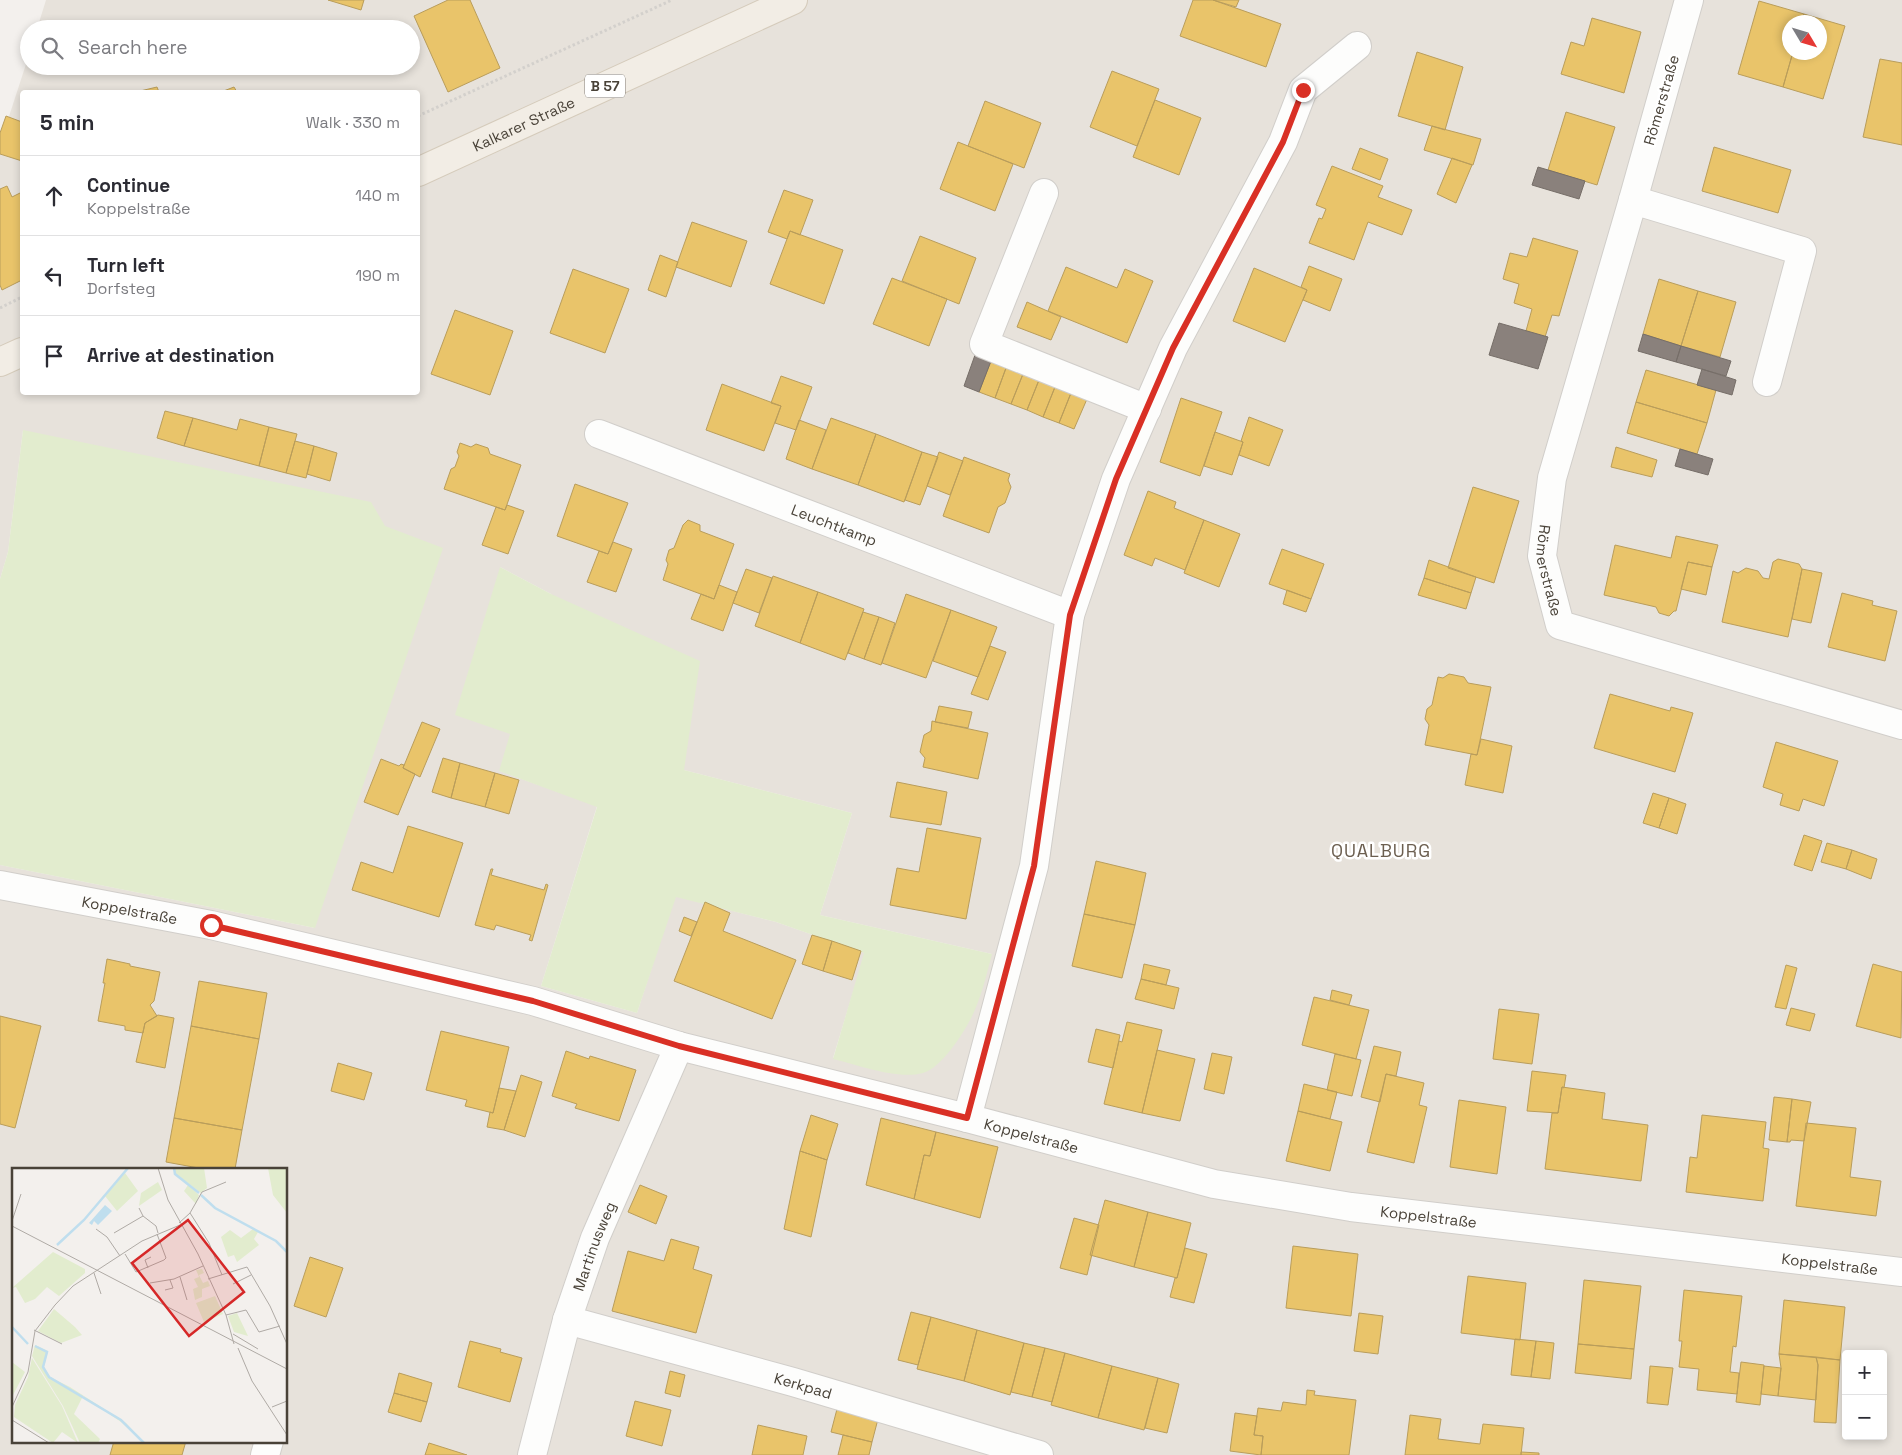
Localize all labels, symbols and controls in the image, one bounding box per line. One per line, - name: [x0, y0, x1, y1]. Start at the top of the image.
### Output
- north arrow: [1782, 15, 1827, 60]
- search box: [20, 20, 420, 75]
- icon: search: [38, 34, 66, 62]
- text: Search here: [78, 35, 188, 60]
- street label: Römerstraße: [1639, 53, 1683, 147]
- road number: B 57: [585, 74, 625, 98]
- route end: [1292, 79, 1315, 102]
- street label: Kalkarer Straße: [469, 92, 578, 155]
- text: 5 min: [40, 109, 94, 136]
- text: Walk · 330 m: [306, 112, 400, 133]
- text: Continue: [87, 173, 170, 198]
- icon: ahead: [40, 182, 68, 210]
- text: 140 m: [355, 185, 400, 206]
- text: Koppelstraße: [87, 198, 190, 219]
- text: Turn left: [87, 253, 165, 278]
- icon: left: [40, 262, 68, 290]
- text: 190 m: [355, 265, 400, 286]
- text: Dorfsteg: [87, 278, 156, 299]
- icon: arrive: [40, 342, 68, 370]
- text: Arrive at destination: [87, 343, 275, 368]
- street label: Leuchtkamp: [789, 499, 880, 549]
- street label: Römerstraße: [1533, 524, 1567, 618]
- district label: QUALBURG: [1331, 839, 1431, 862]
- street label: Koppelstraße: [80, 891, 179, 928]
- route start: [200, 914, 223, 937]
- street label: Koppelstraße: [982, 1114, 1081, 1157]
- inset map: [12, 1168, 288, 1442]
- street label: Martinusweg: [568, 1198, 619, 1293]
- street label: Koppelstraße: [1379, 1201, 1478, 1231]
- street label: Koppelstraße: [1781, 1248, 1879, 1279]
- map controls: [1842, 1350, 1887, 1440]
- button: +: [1842, 1350, 1887, 1395]
- street label: Kerkpad: [772, 1368, 834, 1403]
- button: −: [1842, 1395, 1887, 1440]

